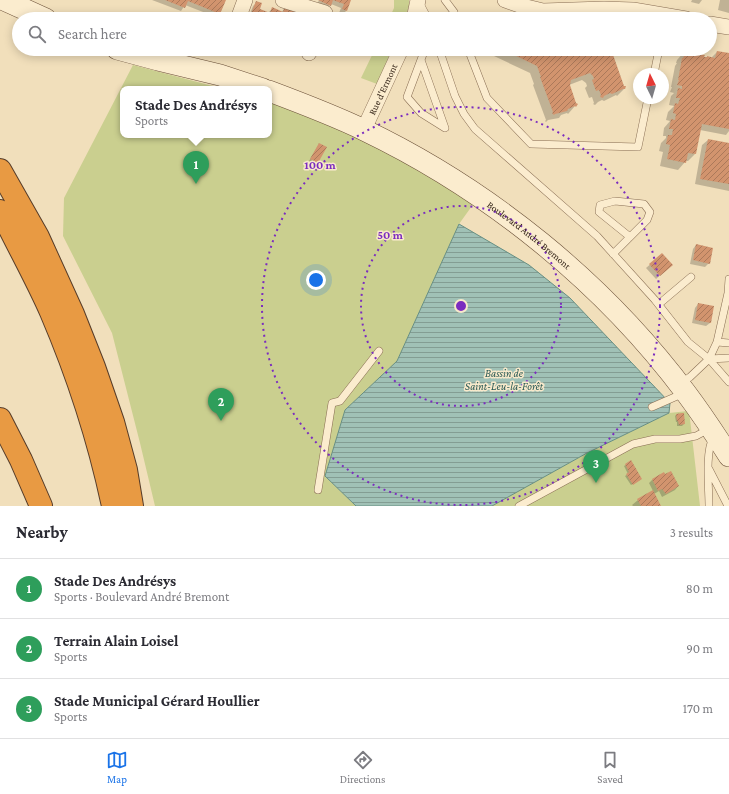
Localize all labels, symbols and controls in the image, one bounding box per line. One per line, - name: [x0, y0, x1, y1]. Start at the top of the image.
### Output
- search box: [12, 12, 717, 56]
- icon: search: [26, 23, 48, 45]
- text: Search here: [58, 26, 127, 42]
- street label: Rue d'Ermont: [366, 61, 399, 116]
- north arrow: [633, 68, 669, 104]
- popup: [120, 86, 272, 138]
- text: Stade Des Andrésys: [135, 97, 257, 113]
- text: Sports: [135, 113, 168, 128]
- pin: 1: [183, 151, 209, 184]
- text: 100 m: [304, 158, 337, 172]
- street label: Boulevard André Bremont: [485, 199, 574, 272]
- text: 50 m: [377, 228, 404, 242]
- your location: [306, 270, 326, 290]
- centre of rings: [454, 299, 468, 313]
- water label: Bassin de Saint-Leu-la-Forêt: [465, 367, 544, 392]
- pin: 2: [208, 388, 234, 421]
- pin: 3: [583, 450, 609, 483]
- text: Nearby: [16, 523, 68, 542]
- text: 3 results: [670, 525, 713, 540]
- text: Stade Des Andrésys: [54, 573, 176, 589]
- text: 1: [27, 581, 31, 596]
- text: 80 m: [686, 581, 713, 596]
- text: Sports · Boulevard André Bremont: [54, 589, 229, 604]
- text: Terrain Alain Loisel: [54, 633, 178, 649]
- text: 2: [26, 641, 32, 656]
- text: 90 m: [686, 641, 713, 656]
- text: Sports: [54, 649, 87, 664]
- text: Stade Municipal Gérard Houllier: [54, 693, 260, 709]
- text: 3: [26, 701, 32, 716]
- text: 170 m: [683, 701, 713, 716]
- text: Sports: [54, 709, 87, 724]
- tab: Map: [106, 749, 128, 785]
- tab: Directions: [340, 749, 385, 785]
- tab: Saved: [597, 749, 623, 785]

